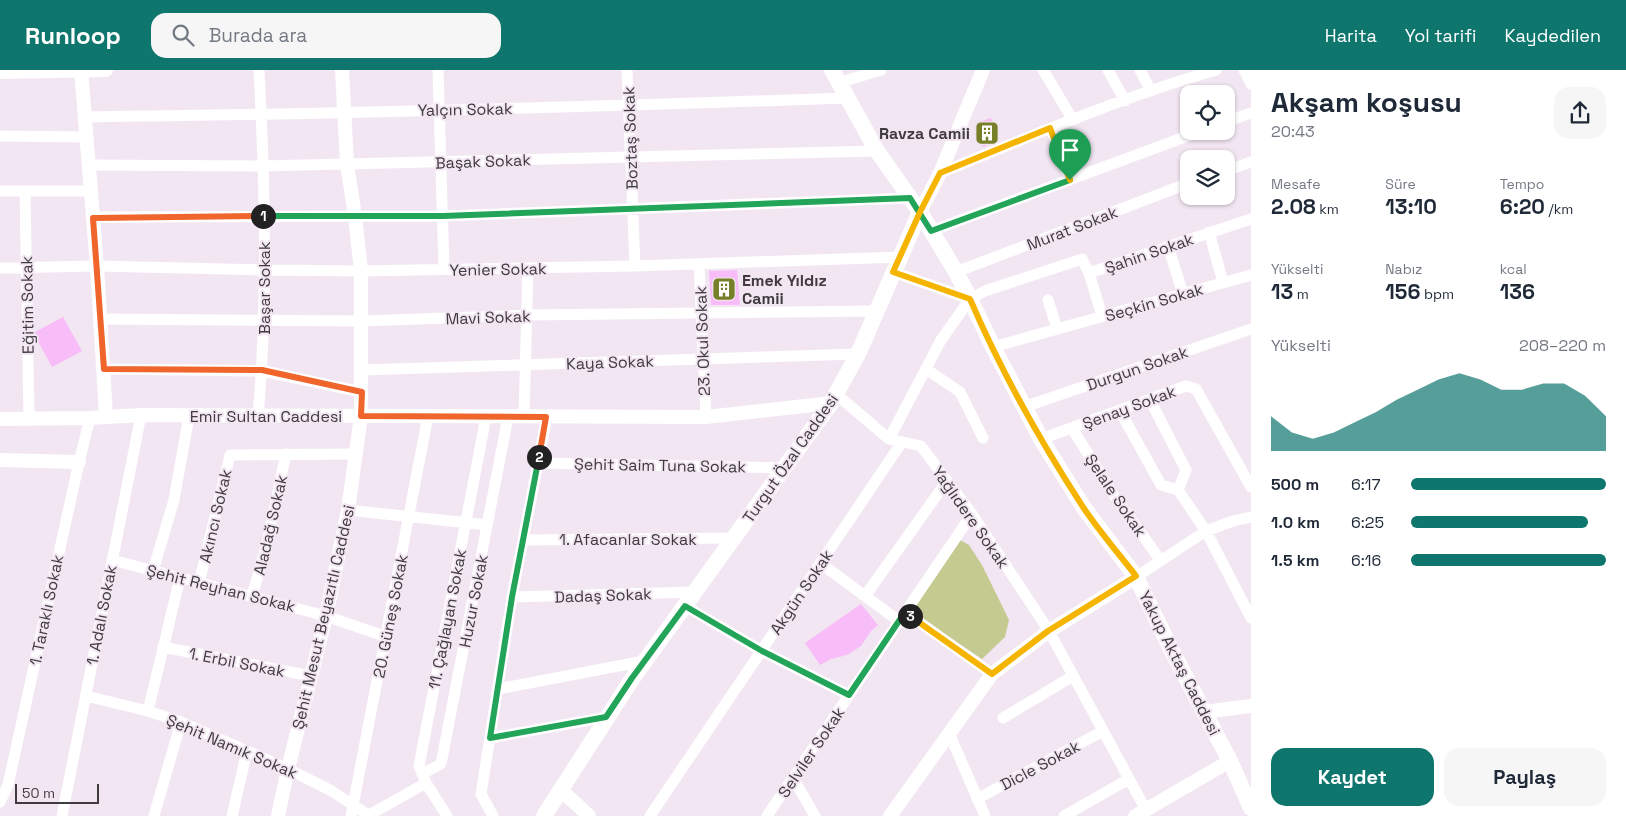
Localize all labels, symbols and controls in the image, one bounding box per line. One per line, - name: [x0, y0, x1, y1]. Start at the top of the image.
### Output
- search box: [151, 13, 501, 58]
- text: Runloop: [25, 20, 121, 51]
- icon: search: [169, 21, 197, 49]
- text: Burada ara: [209, 23, 307, 48]
- text: Harita: [1325, 24, 1377, 47]
- text: Yol tarifi: [1405, 24, 1477, 47]
- text: Kaydedilen: [1505, 24, 1601, 47]
- text: Akşam koşusu: [1271, 84, 1462, 120]
- map controls: [1180, 85, 1235, 205]
- button: locate: [1180, 85, 1235, 140]
- street label: Boztaş Sokak: [618, 86, 643, 190]
- button: share: [1554, 87, 1606, 139]
- street label: Yalçın Sokak: [417, 98, 513, 121]
- building icon: Ravza Camii: [974, 120, 1000, 146]
- text: 20:43: [1271, 121, 1315, 142]
- place label: Ravza Camii: [879, 123, 970, 144]
- pin: [1049, 129, 1091, 180]
- icon: arrive: [1056, 136, 1084, 164]
- street label: Başak Sokak: [435, 149, 532, 174]
- button: layers: [1180, 150, 1235, 205]
- text: Mesafe: [1271, 175, 1320, 193]
- text: Süre: [1385, 175, 1416, 193]
- text: Tempo: [1500, 175, 1544, 193]
- text: 2.08: [1271, 193, 1316, 220]
- text: 13:10: [1385, 193, 1437, 220]
- text: 6:20: [1500, 193, 1545, 220]
- text: km: [1316, 200, 1339, 218]
- text: /km: [1545, 200, 1573, 218]
- street label: Murat Sokak: [1024, 201, 1121, 255]
- pin: 1: [250, 204, 276, 228]
- text: 1: [260, 207, 267, 225]
- street label: Şahin Sokak: [1102, 228, 1197, 278]
- street label: Başar Sokak: [254, 241, 275, 335]
- street label: Eğitim Sokak: [16, 255, 39, 354]
- street label: Yenier Sokak: [449, 258, 547, 281]
- text: Yükselti: [1271, 260, 1323, 278]
- text: Nabız: [1385, 260, 1422, 278]
- text: kcal: [1500, 260, 1527, 278]
- place label: Emek Yıldız Camii: [742, 270, 827, 309]
- building icon: Emek Yıldız Camii: [711, 276, 737, 302]
- street label: Seçkin Sokak: [1103, 278, 1206, 327]
- text: 13: [1271, 278, 1293, 305]
- text: 156: [1385, 278, 1420, 305]
- text: 136: [1500, 278, 1535, 305]
- street label: 23. Okul Sokak: [690, 285, 715, 396]
- text: m: [1293, 285, 1309, 303]
- text: bpm: [1420, 285, 1454, 303]
- street label: Mavi Sokak: [445, 306, 531, 329]
- text: Yükselti: [1271, 335, 1331, 356]
- text: 208–220 m: [1519, 335, 1606, 356]
- street label: Durgun Sokak: [1084, 341, 1191, 396]
- street label: Kaya Sokak: [566, 350, 655, 375]
- street label: Şenay Sokak: [1080, 381, 1179, 434]
- street label: Turgut Özal Caddesi: [738, 390, 843, 527]
- street label: Emir Sultan Caddesi: [190, 406, 342, 427]
- pin: 2: [526, 444, 552, 470]
- text: 2: [535, 448, 544, 466]
- street label: Şelale Sokak: [1080, 450, 1151, 541]
- street label: Şehit Saim Tuna Sokak: [574, 454, 746, 478]
- street label: Yağlıdere Sokak: [927, 462, 1014, 573]
- street label: Akıncı Sokak: [194, 467, 237, 565]
- street label: Aladağ Sokak: [249, 472, 292, 577]
- text: 500 m: [1271, 474, 1319, 495]
- text: 6:17: [1351, 474, 1381, 495]
- street label: Şehit Mesut Beyazıtlı Caddesi: [287, 503, 360, 731]
- text: 1.0 km: [1271, 512, 1320, 533]
- text: 6:25: [1351, 512, 1384, 533]
- street label: 1. Afacanlar Sokak: [559, 529, 697, 550]
- street label: Akgün Sokak: [765, 545, 838, 639]
- street label: 11. Çağlayan Sokak: [424, 547, 471, 691]
- text: 1.5 km: [1271, 550, 1319, 571]
- text: 6:16: [1351, 550, 1381, 571]
- street label: 1. Taraklı Sokak: [25, 552, 69, 667]
- street label: 20. Güneş Sokak: [368, 552, 413, 680]
- street label: Huzur Sokak: [454, 552, 493, 649]
- street label: Şehit Reyhan Sokak: [144, 560, 298, 617]
- street label: 1. Adalı Sokak: [81, 563, 122, 667]
- street label: Dadaş Sokak: [554, 583, 652, 608]
- street label: Yakup Aktaş Caddesi: [1134, 587, 1225, 739]
- pin: 3: [898, 604, 922, 628]
- text: 3: [906, 607, 915, 625]
- street label: 1. Erbil Sokak: [187, 643, 287, 682]
- street label: Selviler Sokak: [773, 702, 850, 802]
- street label: Şehit Namık Sokak: [163, 709, 301, 784]
- street label: Dicle Sokak: [997, 735, 1084, 795]
- button: Kaydet: [1271, 748, 1434, 806]
- button: Paylaş: [1444, 748, 1606, 806]
- scale bar: [15, 781, 99, 804]
- text: 50 m: [22, 784, 55, 802]

